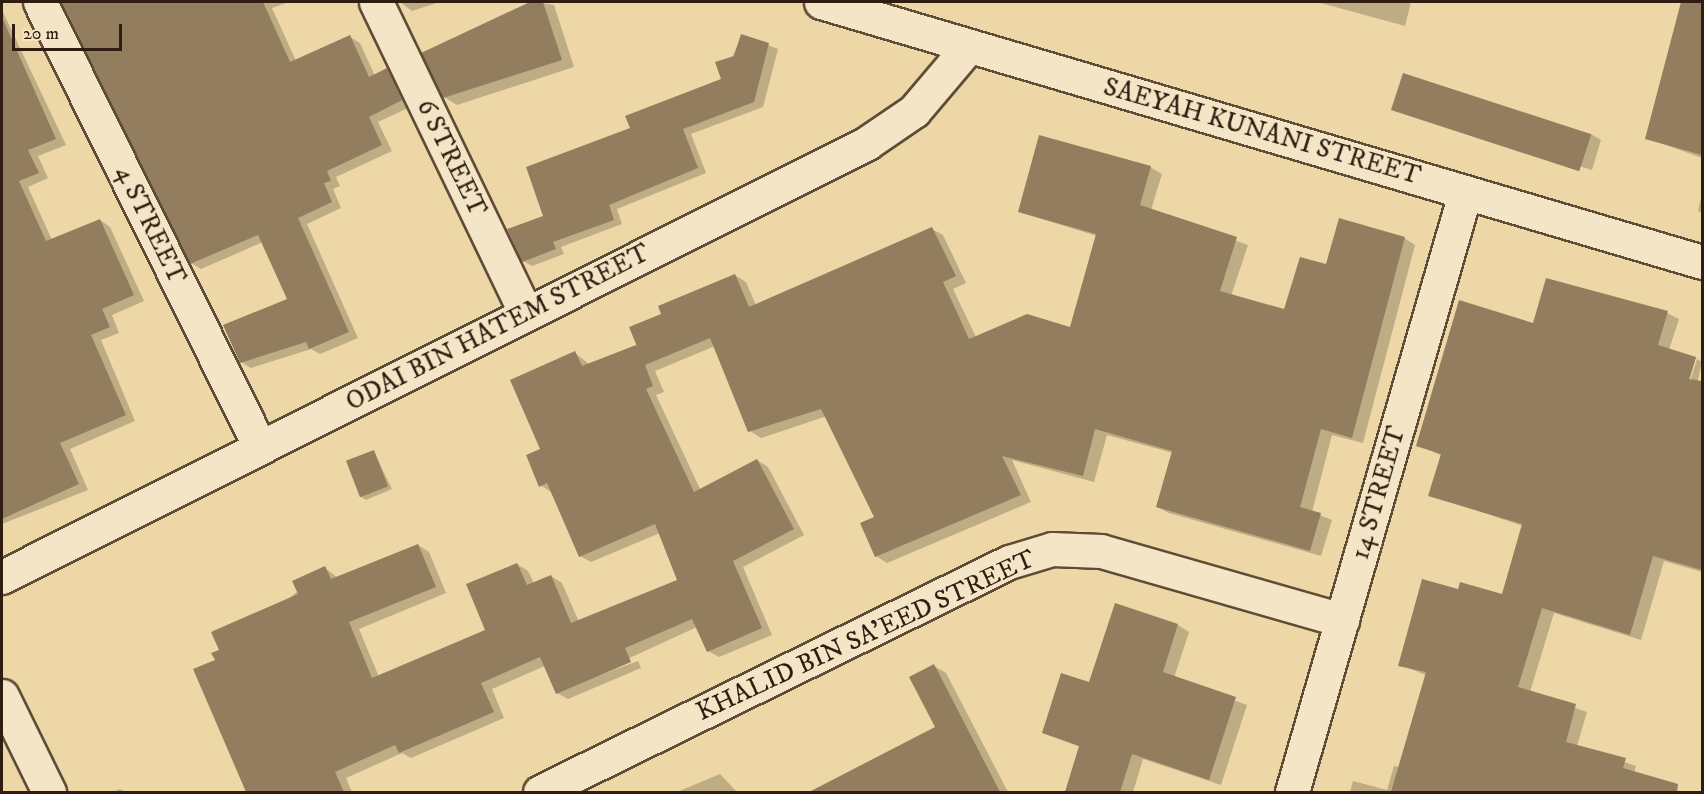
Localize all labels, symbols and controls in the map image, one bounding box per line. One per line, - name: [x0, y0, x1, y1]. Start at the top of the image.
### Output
- scale bar: [15, 12, 124, 50]
- text: 20 m: [23, 23, 59, 45]
- street label: SAEYAH KUNANI STREET: [1100, 72, 1424, 192]
- street label: 6 STREET: [409, 94, 493, 222]
- street label: 4 STREET: [108, 161, 192, 289]
- street label: ODAI BIN HATEM STREET: [341, 238, 655, 418]
- street label: 14 STREET: [1345, 423, 1413, 563]
- street label: KHALID BIN SA'EED STREET: [692, 544, 1040, 728]

